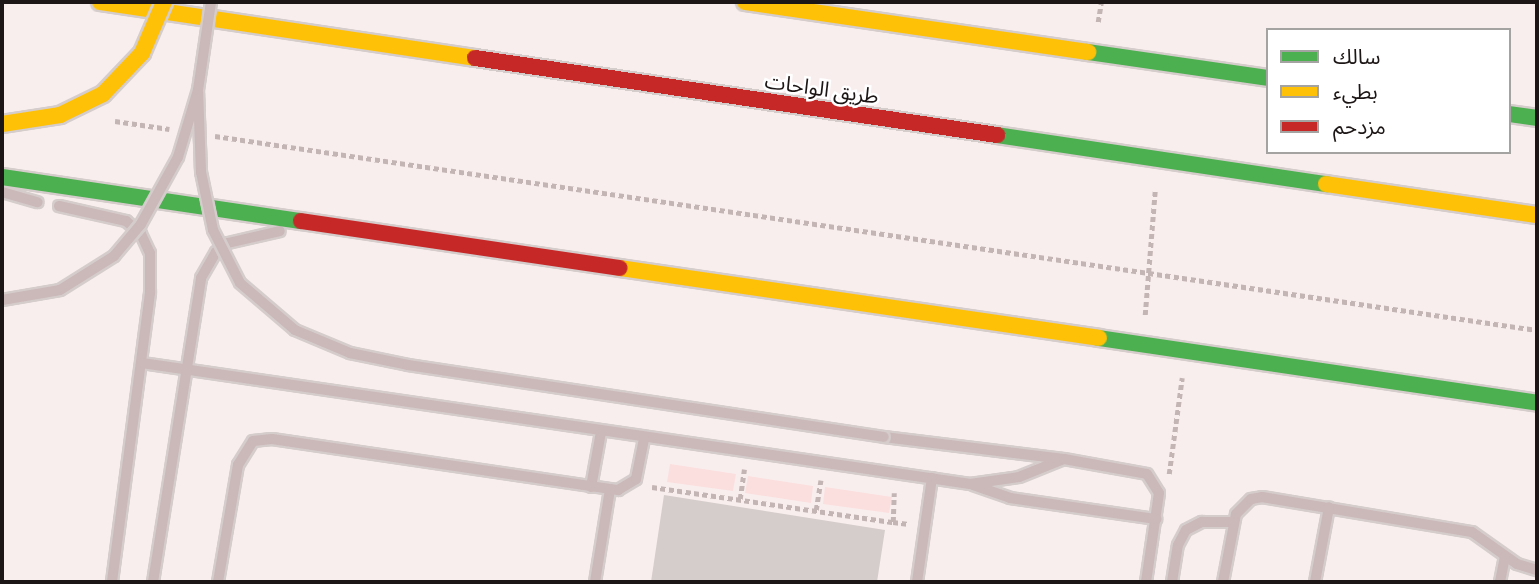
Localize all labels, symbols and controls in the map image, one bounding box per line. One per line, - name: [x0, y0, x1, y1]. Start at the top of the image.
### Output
- legend: [1266, 28, 1511, 154]
- text: سالك: [1333, 44, 1380, 68]
- street label: طريق الواحات: [763, 68, 881, 108]
- text: بطيء: [1333, 79, 1378, 103]
- text: مزدحم: [1333, 114, 1386, 138]

